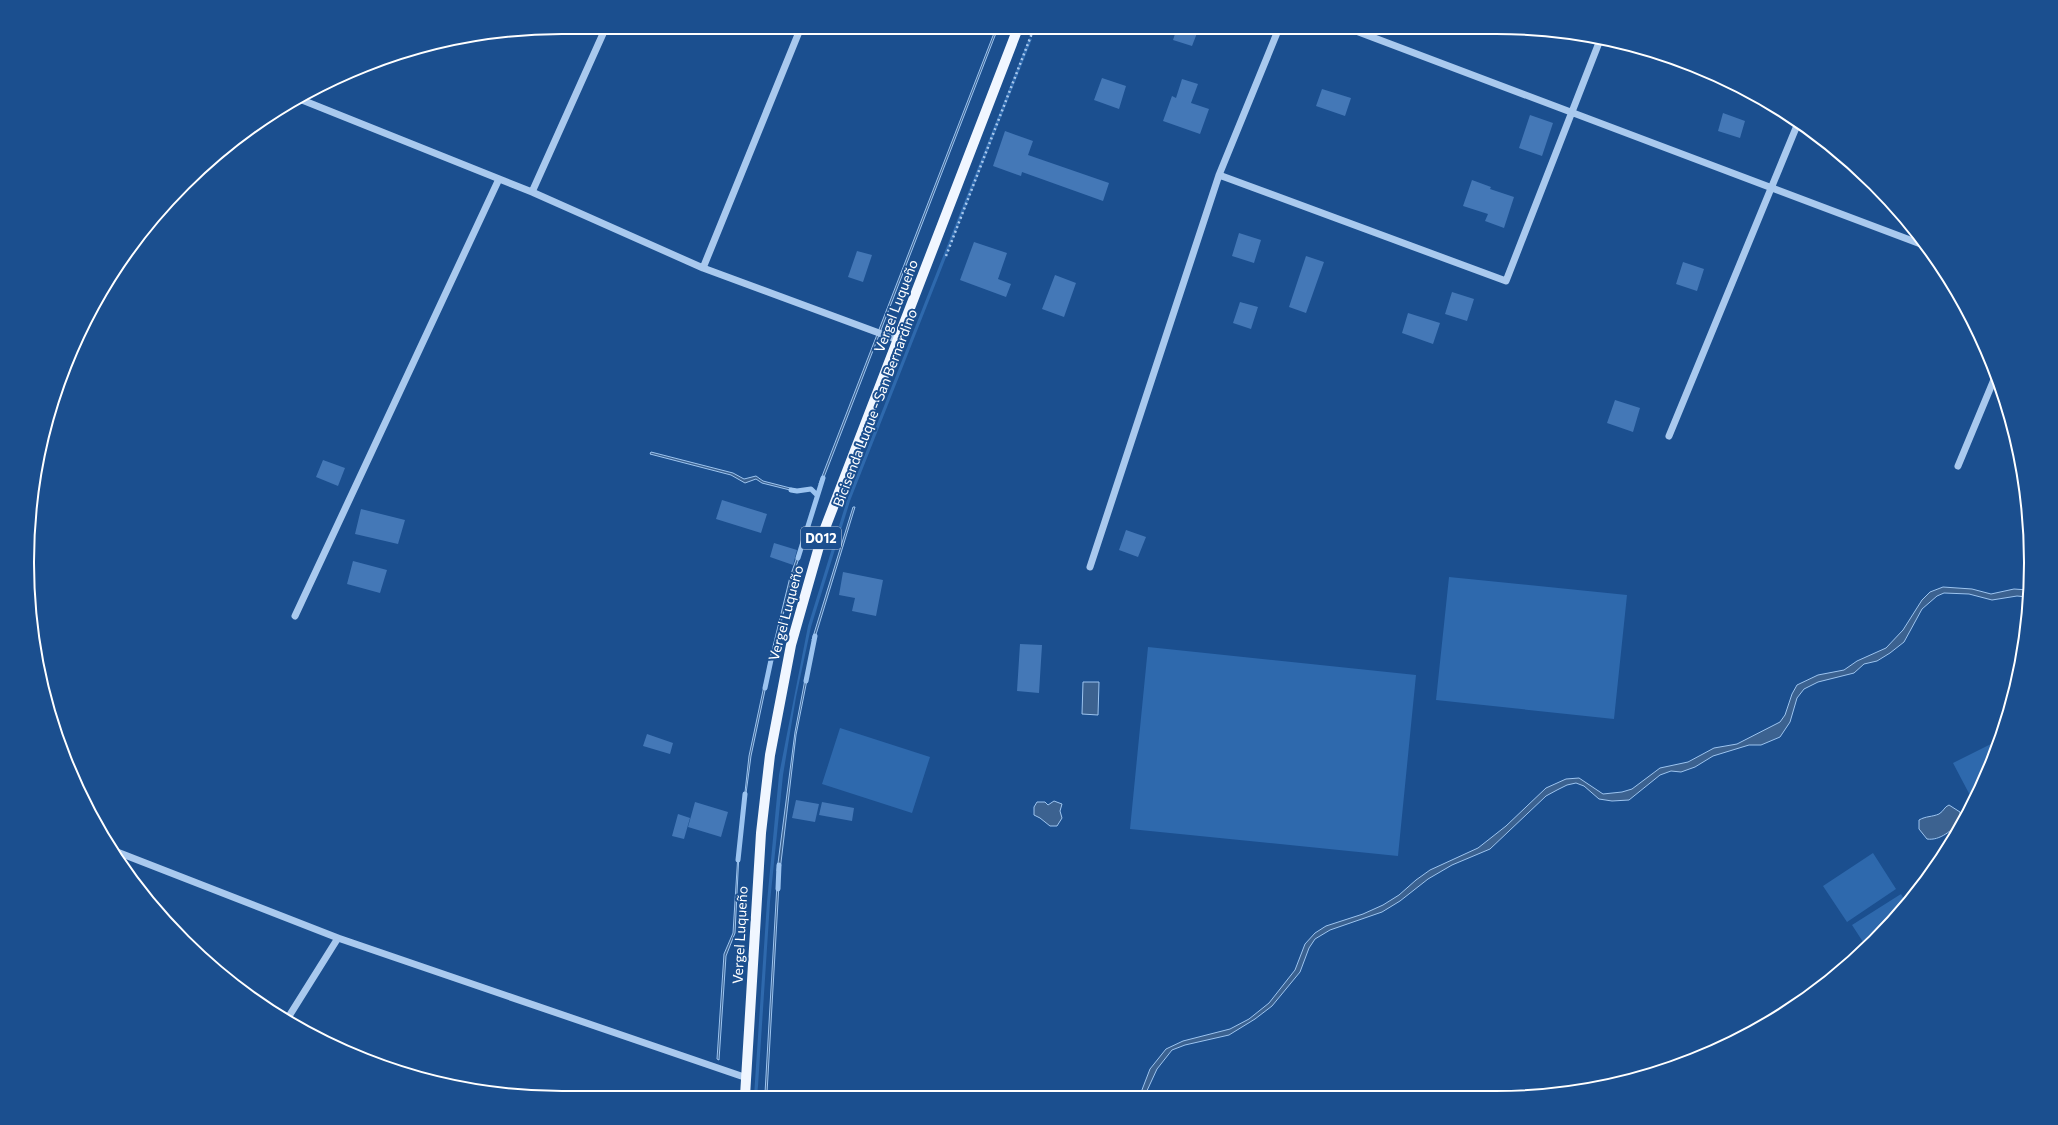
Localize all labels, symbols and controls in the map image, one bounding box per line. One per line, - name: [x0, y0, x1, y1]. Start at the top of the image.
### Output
- street label: Vergel Luqueño: [870, 257, 921, 355]
- street label: Bicisenda Luque - San Bernardino: [829, 306, 920, 509]
- road number: D012: [801, 527, 841, 549]
- street label: Vergel Luqueño: [765, 563, 806, 663]
- street label: Vergel Luqueño: [728, 885, 751, 984]

